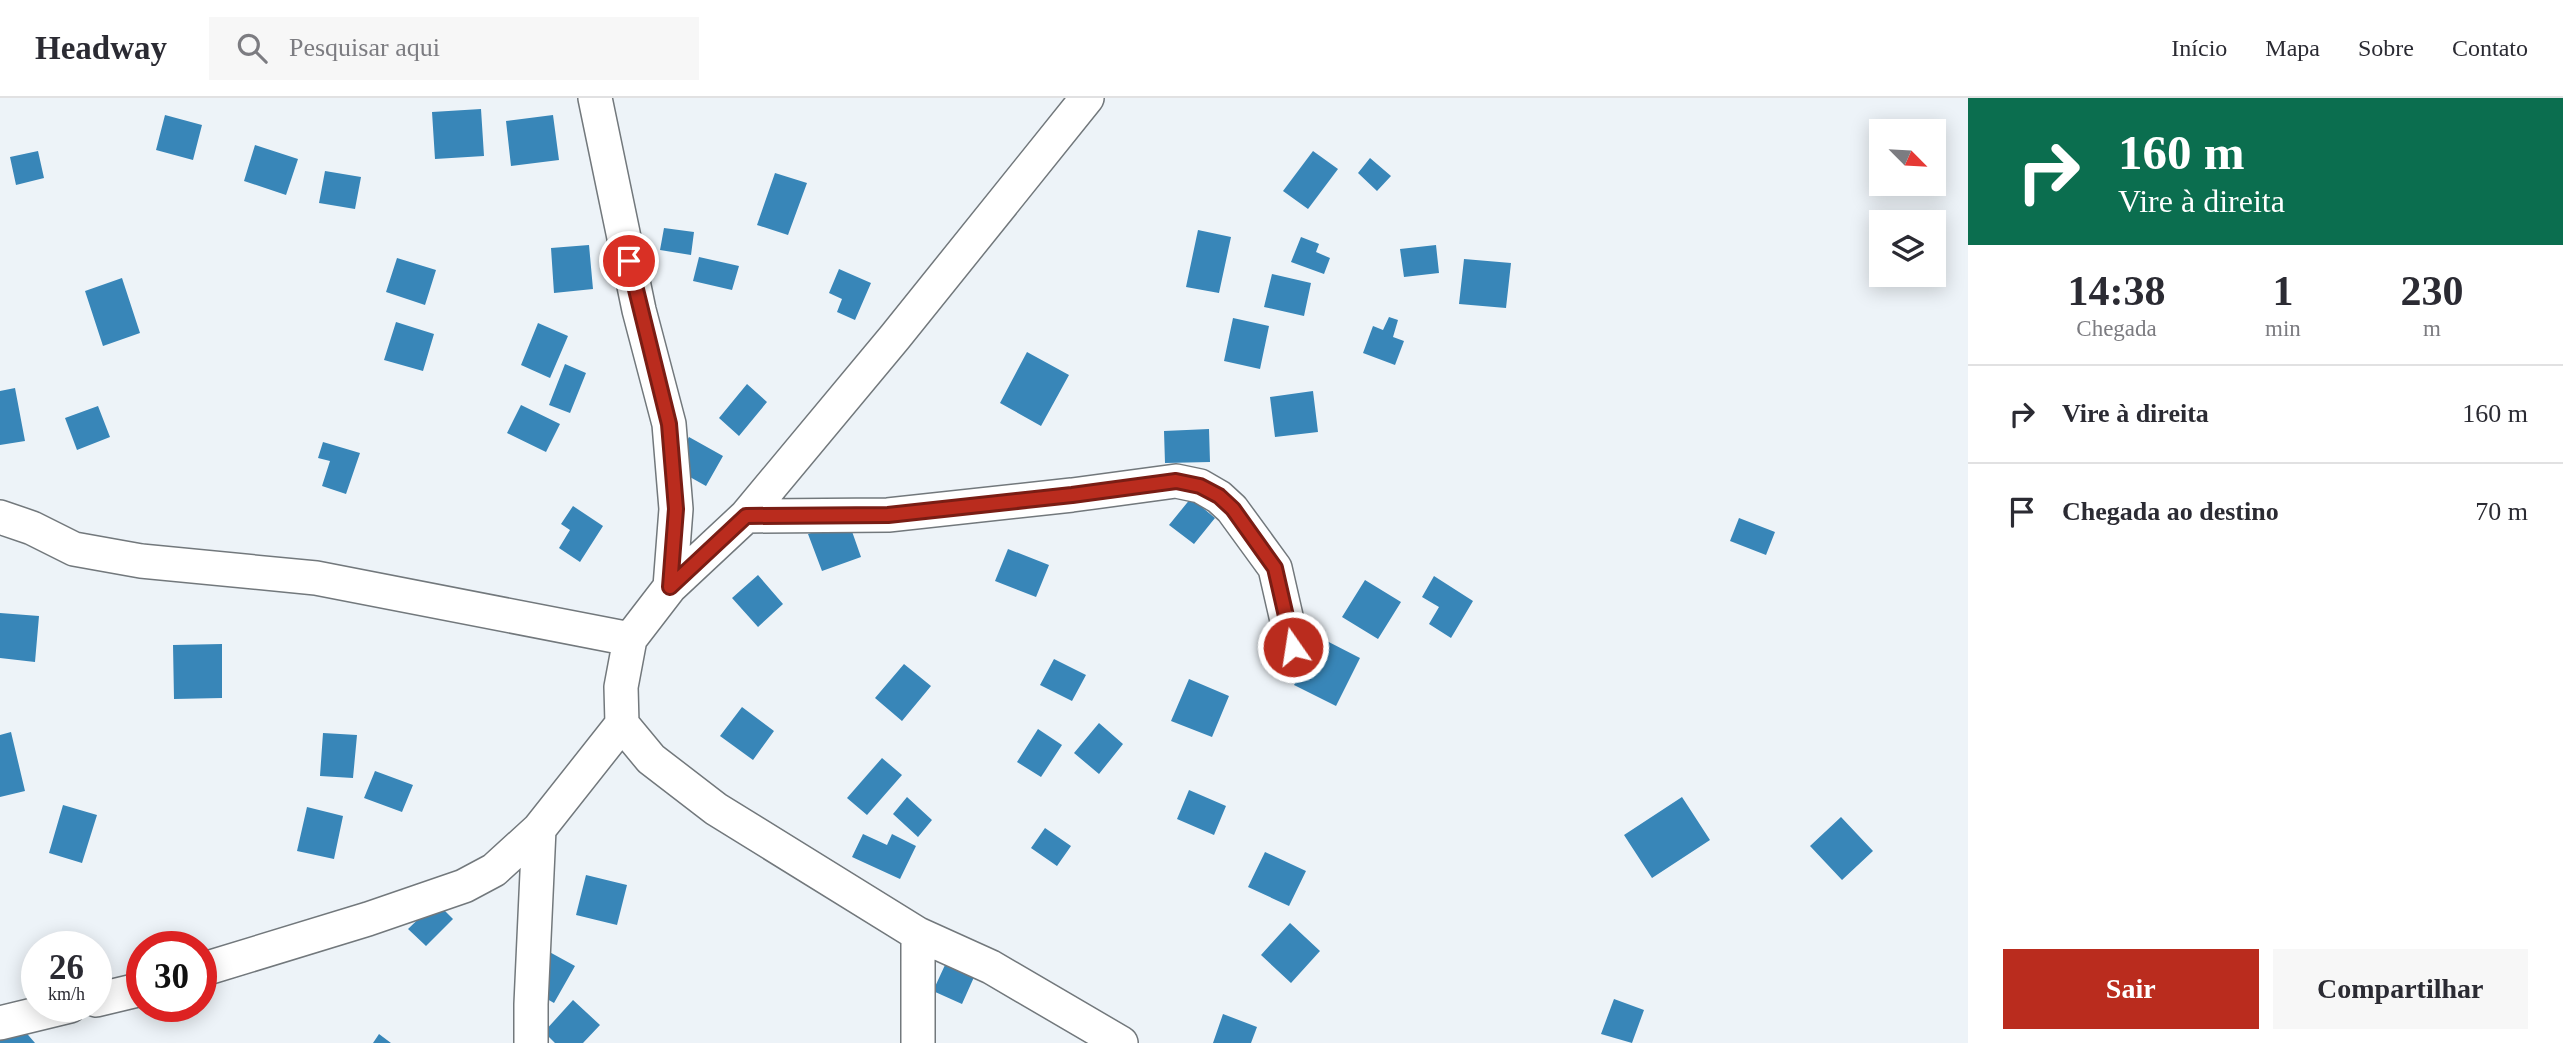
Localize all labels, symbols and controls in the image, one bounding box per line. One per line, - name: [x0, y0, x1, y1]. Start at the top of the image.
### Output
- search box: [209, 17, 699, 80]
- icon: search: [233, 29, 271, 67]
- text: Headway: [35, 30, 167, 66]
- text: Pesquisar aqui: [289, 33, 440, 62]
- text: Início: [2171, 35, 2227, 61]
- text: Mapa: [2265, 35, 2320, 61]
- text: Sobre: [2358, 35, 2414, 61]
- text: Contato: [2452, 35, 2528, 61]
- north arrow: [1869, 119, 1946, 196]
- map controls: [1869, 119, 1946, 287]
- text: 160 m: [2118, 125, 2245, 180]
- icon: right: [2003, 126, 2094, 217]
- text: Vire à direita: [2118, 183, 2285, 219]
- button: layers: [1869, 210, 1946, 287]
- pin: [599, 231, 659, 291]
- icon: arrive: [610, 242, 648, 280]
- text: 14:38: [2068, 268, 2166, 314]
- text: 1: [2272, 268, 2293, 314]
- text: 230: [2400, 268, 2463, 314]
- text: Chegada: [2076, 316, 2157, 341]
- text: min: [2265, 316, 2301, 341]
- text: m: [2423, 316, 2441, 341]
- icon: right: [2003, 395, 2041, 433]
- text: Vire à direita: [2062, 399, 2209, 428]
- text: 160 m: [2462, 399, 2528, 428]
- icon: arrive: [2003, 493, 2041, 531]
- text: Chegada ao destino: [2062, 497, 2279, 526]
- text: 70 m: [2475, 497, 2528, 526]
- position arrow: [1256, 610, 1330, 684]
- speed limit sign: 30: [126, 931, 217, 1022]
- text: 26: [49, 948, 84, 987]
- button: Sair: [2003, 949, 2259, 1029]
- button: Compartilhar: [2273, 949, 2528, 1029]
- text: km/h: [48, 984, 85, 1004]

